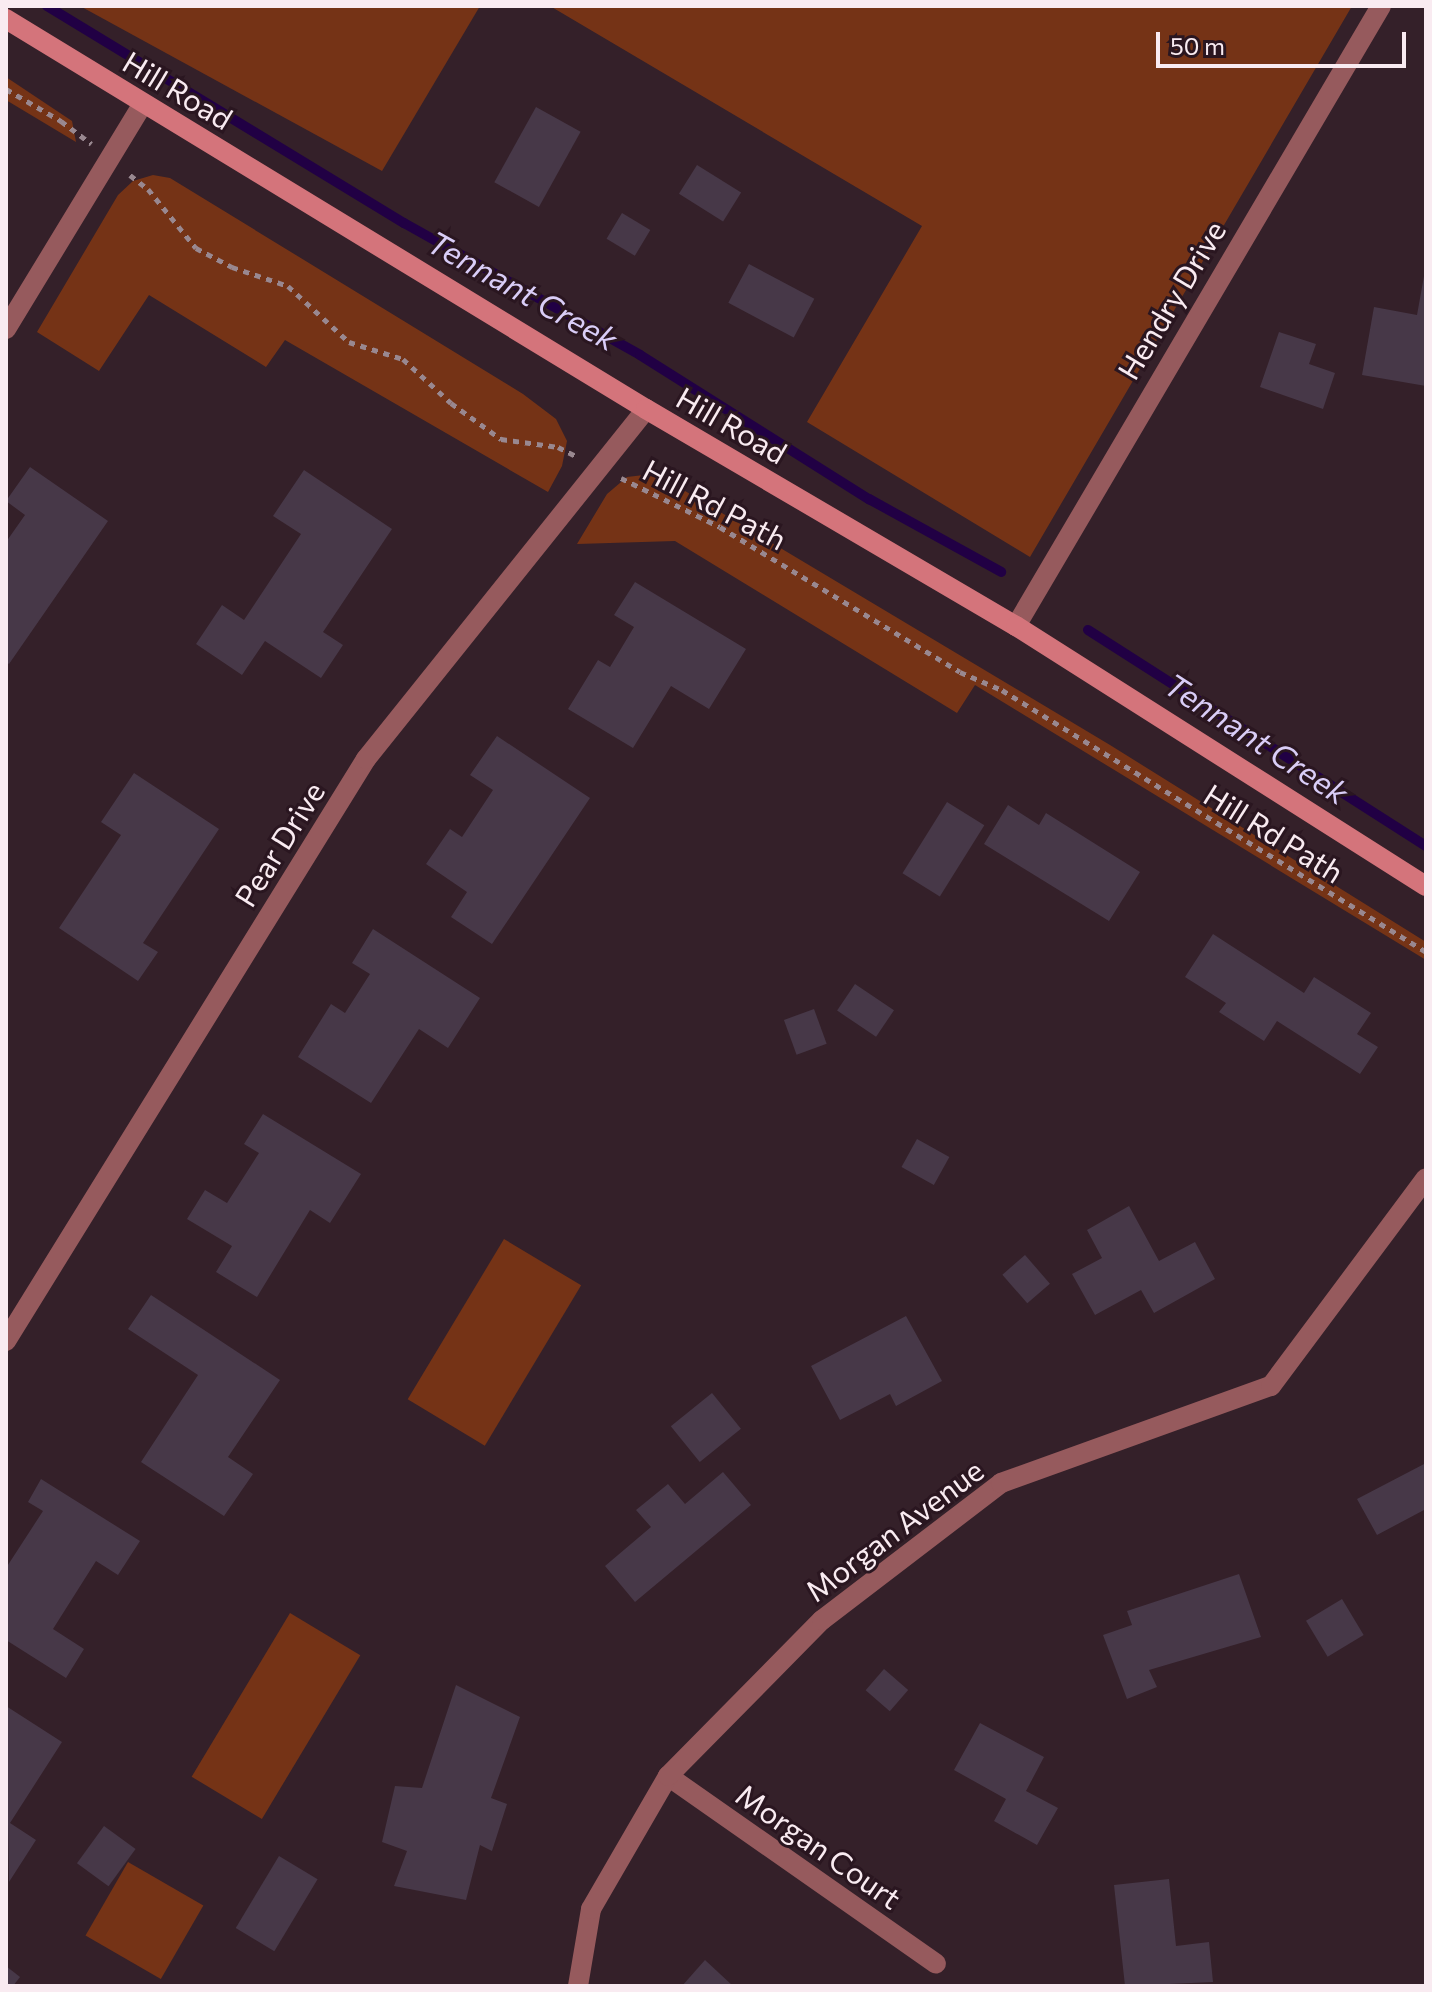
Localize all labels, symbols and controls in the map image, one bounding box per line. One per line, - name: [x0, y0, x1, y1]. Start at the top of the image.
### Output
- scale bar: [1160, 16, 1410, 66]
- text: 50 m: [1170, 31, 1225, 60]
- street label: Hill Road: [117, 43, 239, 137]
- street label: Hendry Drive: [1110, 214, 1232, 386]
- water label: Tennant Creek: [421, 222, 625, 358]
- street label: Hill Road: [671, 379, 793, 471]
- street label: Hill Rd Path: [637, 451, 793, 557]
- water label: Tennant Creek: [1158, 664, 1356, 812]
- street label: Pear Drive: [227, 775, 331, 913]
- street label: Hill Rd Path: [1198, 776, 1350, 890]
- street label: Morgan Avenue: [798, 1451, 990, 1609]
- street label: Morgan Court: [730, 1776, 908, 1916]

